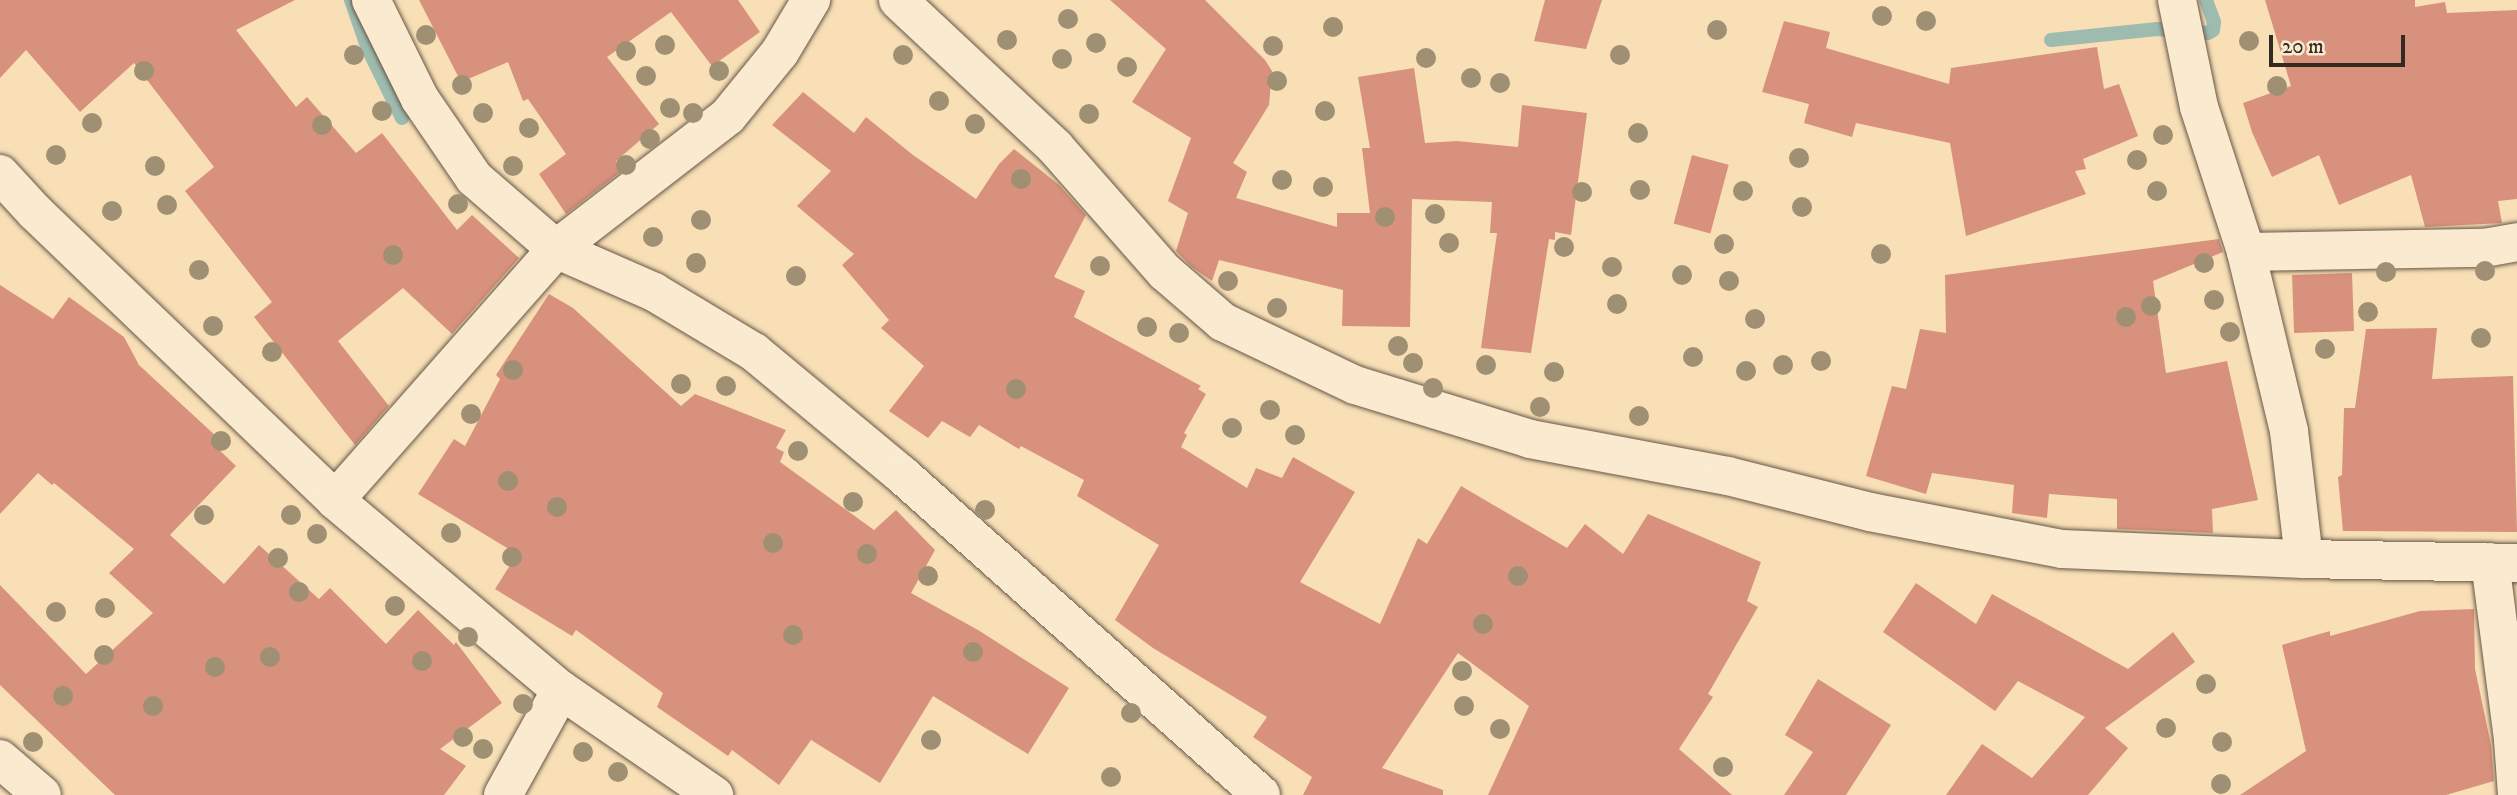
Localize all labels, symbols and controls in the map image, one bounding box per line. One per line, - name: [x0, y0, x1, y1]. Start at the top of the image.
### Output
- scale bar: [2272, 21, 2408, 65]
- text: 20 m: [2282, 34, 2324, 60]

